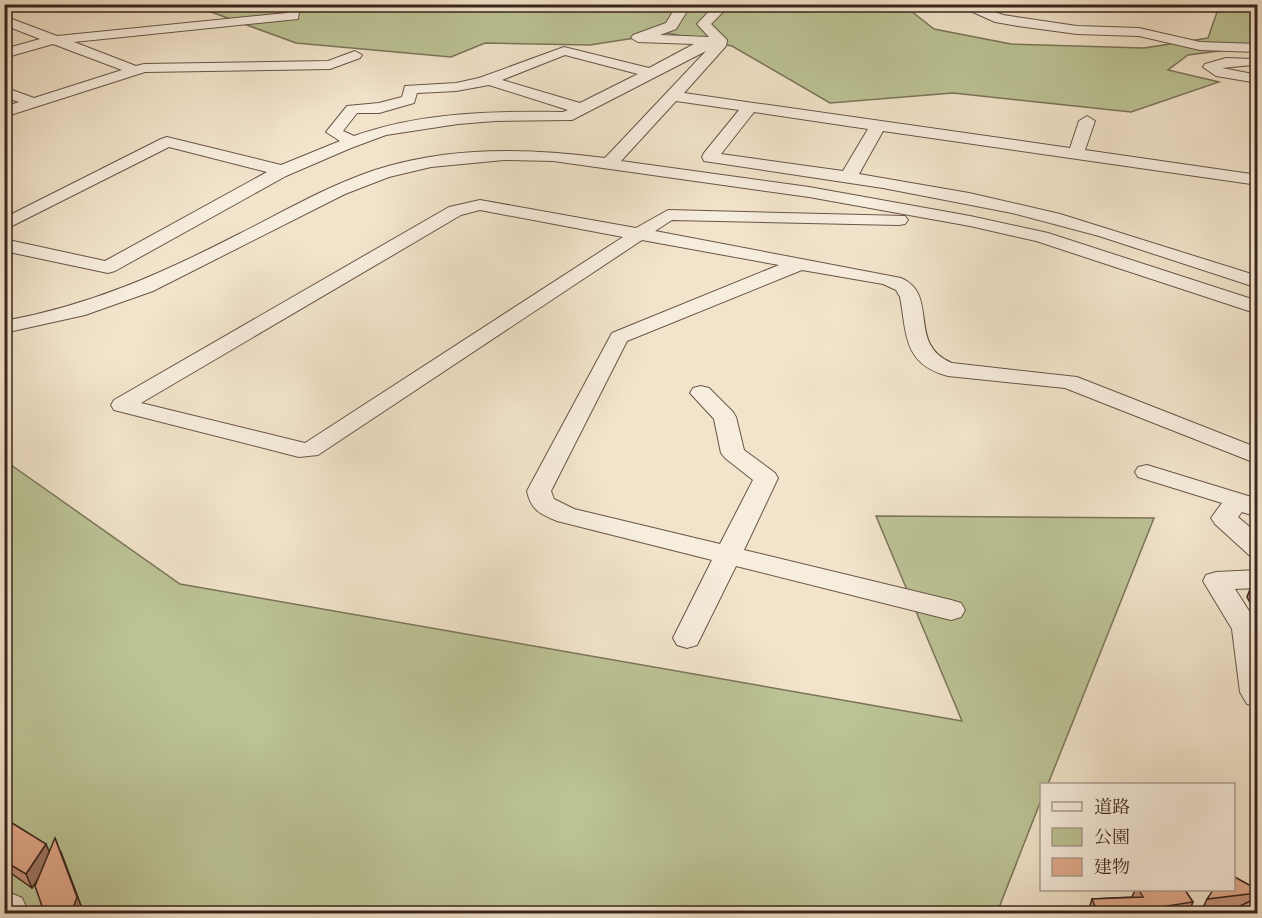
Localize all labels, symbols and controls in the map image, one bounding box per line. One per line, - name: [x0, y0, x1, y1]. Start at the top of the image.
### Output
- legend: [1040, 783, 1235, 891]
- text: 道路: [1094, 796, 1130, 818]
- text: 公園: [1094, 826, 1130, 848]
- text: 建物: [1094, 856, 1130, 878]

